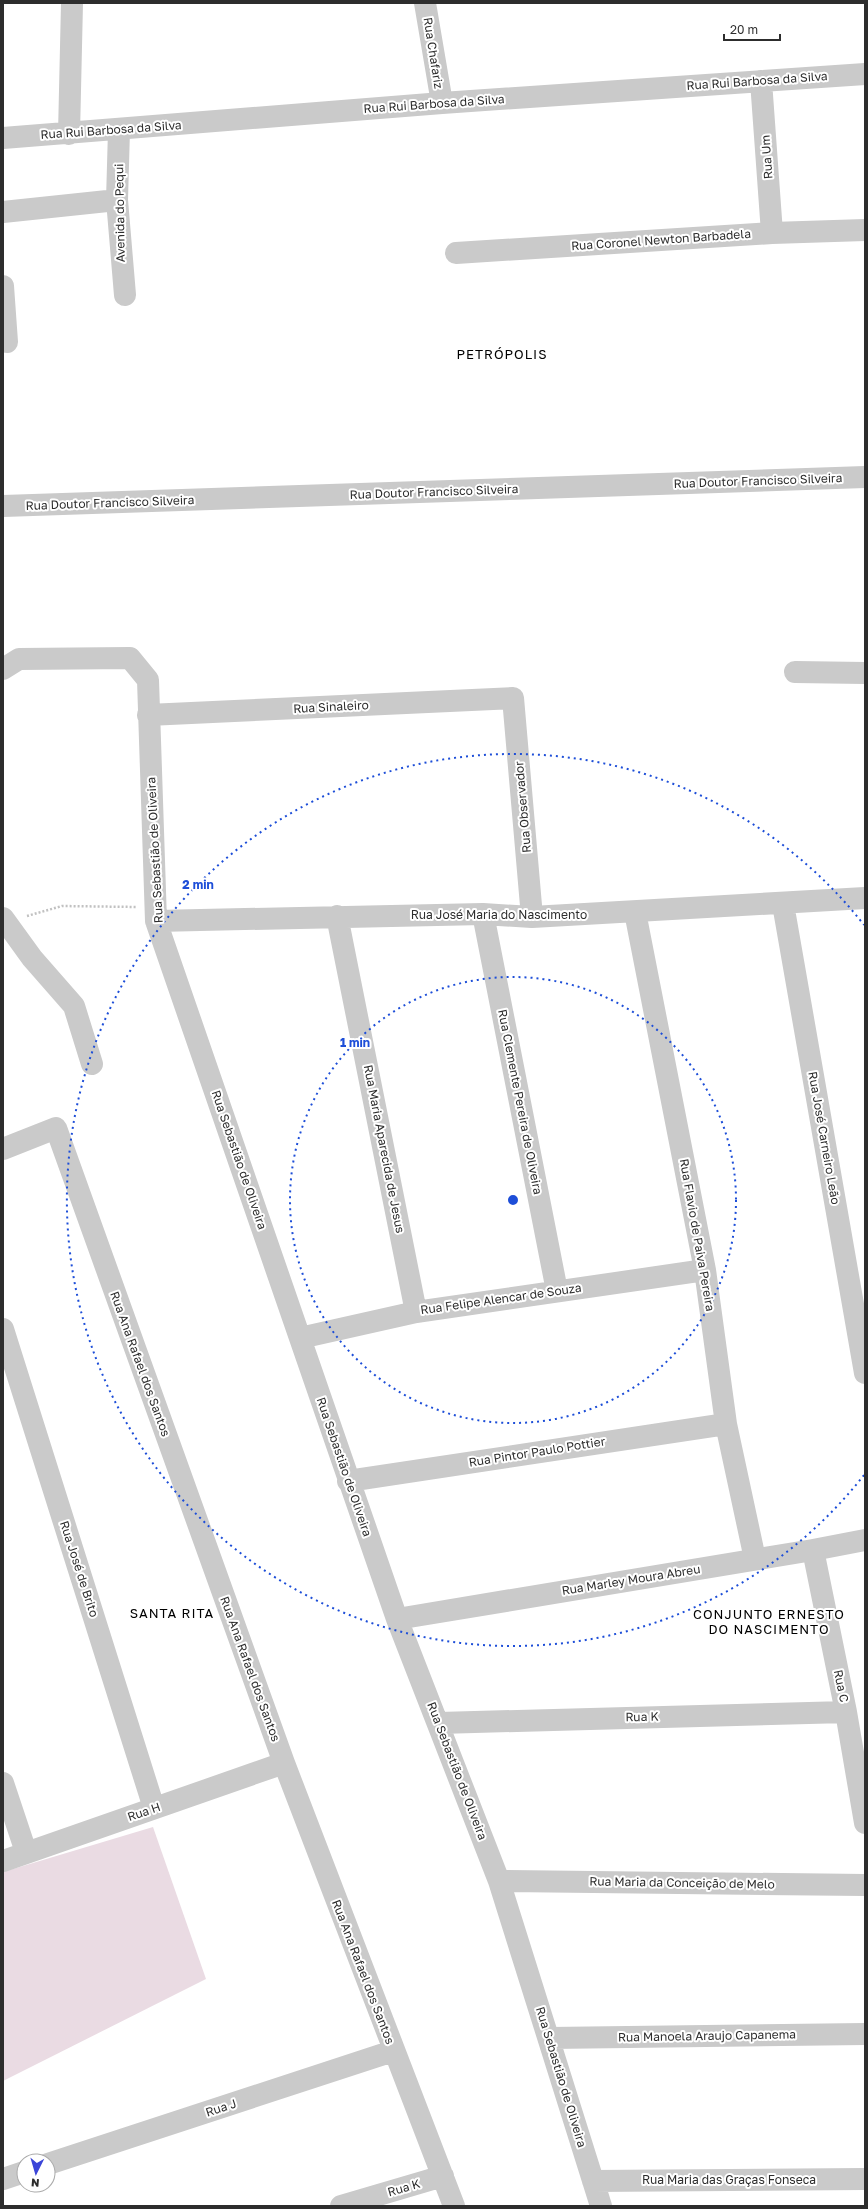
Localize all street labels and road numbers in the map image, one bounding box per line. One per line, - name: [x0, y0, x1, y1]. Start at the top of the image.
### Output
- street label: Rua Chafariz: [420, 16, 447, 90]
- street label: Rua Rui Barbosa da Silva: [686, 68, 828, 93]
- street label: Rua Rui Barbosa da Silva: [363, 91, 505, 116]
- street label: Rua Rui Barbosa da Silva: [40, 117, 182, 142]
- street label: Rua Um: [757, 134, 776, 180]
- street label: Avenida do Pequi: [111, 164, 128, 262]
- street label: Rua Coronel Newton Barbadela: [571, 226, 751, 253]
- street label: Rua Doutor Francisco Silveira: [673, 470, 843, 491]
- street label: Rua Doutor Francisco Silveira: [349, 481, 519, 502]
- street label: Rua Doutor Francisco Silveira: [25, 492, 195, 513]
- street label: Rua Sinaleiro: [293, 697, 369, 716]
- street label: Rua Observador: [511, 760, 534, 854]
- street label: Rua Sebastião de Oliveira: [143, 777, 166, 924]
- street label: Rua José Maria do Nascimento: [411, 907, 587, 922]
- street label: Rua Clemente Pereira de Oliveira: [495, 1008, 546, 1196]
- street label: Rua Maria Aparecida de Jesus: [361, 1063, 408, 1234]
- street label: Rua José Carneiro Leão: [805, 1070, 844, 1206]
- street label: Rua Sebastião de Oliveira: [209, 1088, 270, 1231]
- street label: Rua Flavio de Paiva Pereira: [677, 1157, 718, 1312]
- street label: Rua Felipe Alencar de Souza: [419, 1280, 582, 1317]
- street label: Rua Ana Rafael dos Santos: [107, 1289, 174, 1439]
- street label: Rua Sebastião de Oliveira: [314, 1395, 375, 1538]
- street label: Rua Pintor Paulo Pottier: [468, 1433, 607, 1470]
- street label: Rua José de Brito: [57, 1519, 102, 1619]
- street label: Rua Marley Moura Abreu: [560, 1561, 701, 1598]
- street label: Rua Ana Rafael dos Santos: [217, 1594, 284, 1744]
- street label: Rua C: [831, 1668, 852, 1704]
- street label: Rua Sebastião de Oliveira: [424, 1700, 491, 1842]
- street label: Rua K: [625, 1709, 659, 1724]
- street label: Rua H: [125, 1799, 162, 1824]
- street label: Rua Maria da Conceição de Melo: [589, 1873, 775, 1892]
- street label: Rua Ana Rafael dos Santos: [329, 1897, 398, 2046]
- street label: Rua Sebastião de Oliveira: [533, 2005, 590, 2149]
- street label: Rua Manoela Araujo Capanema: [618, 2026, 796, 2045]
- street label: Rua J: [203, 2096, 238, 2120]
- street label: Rua Maria das Graças Fonseca: [642, 2172, 816, 2187]
- street label: Rua K: [386, 2176, 422, 2199]

